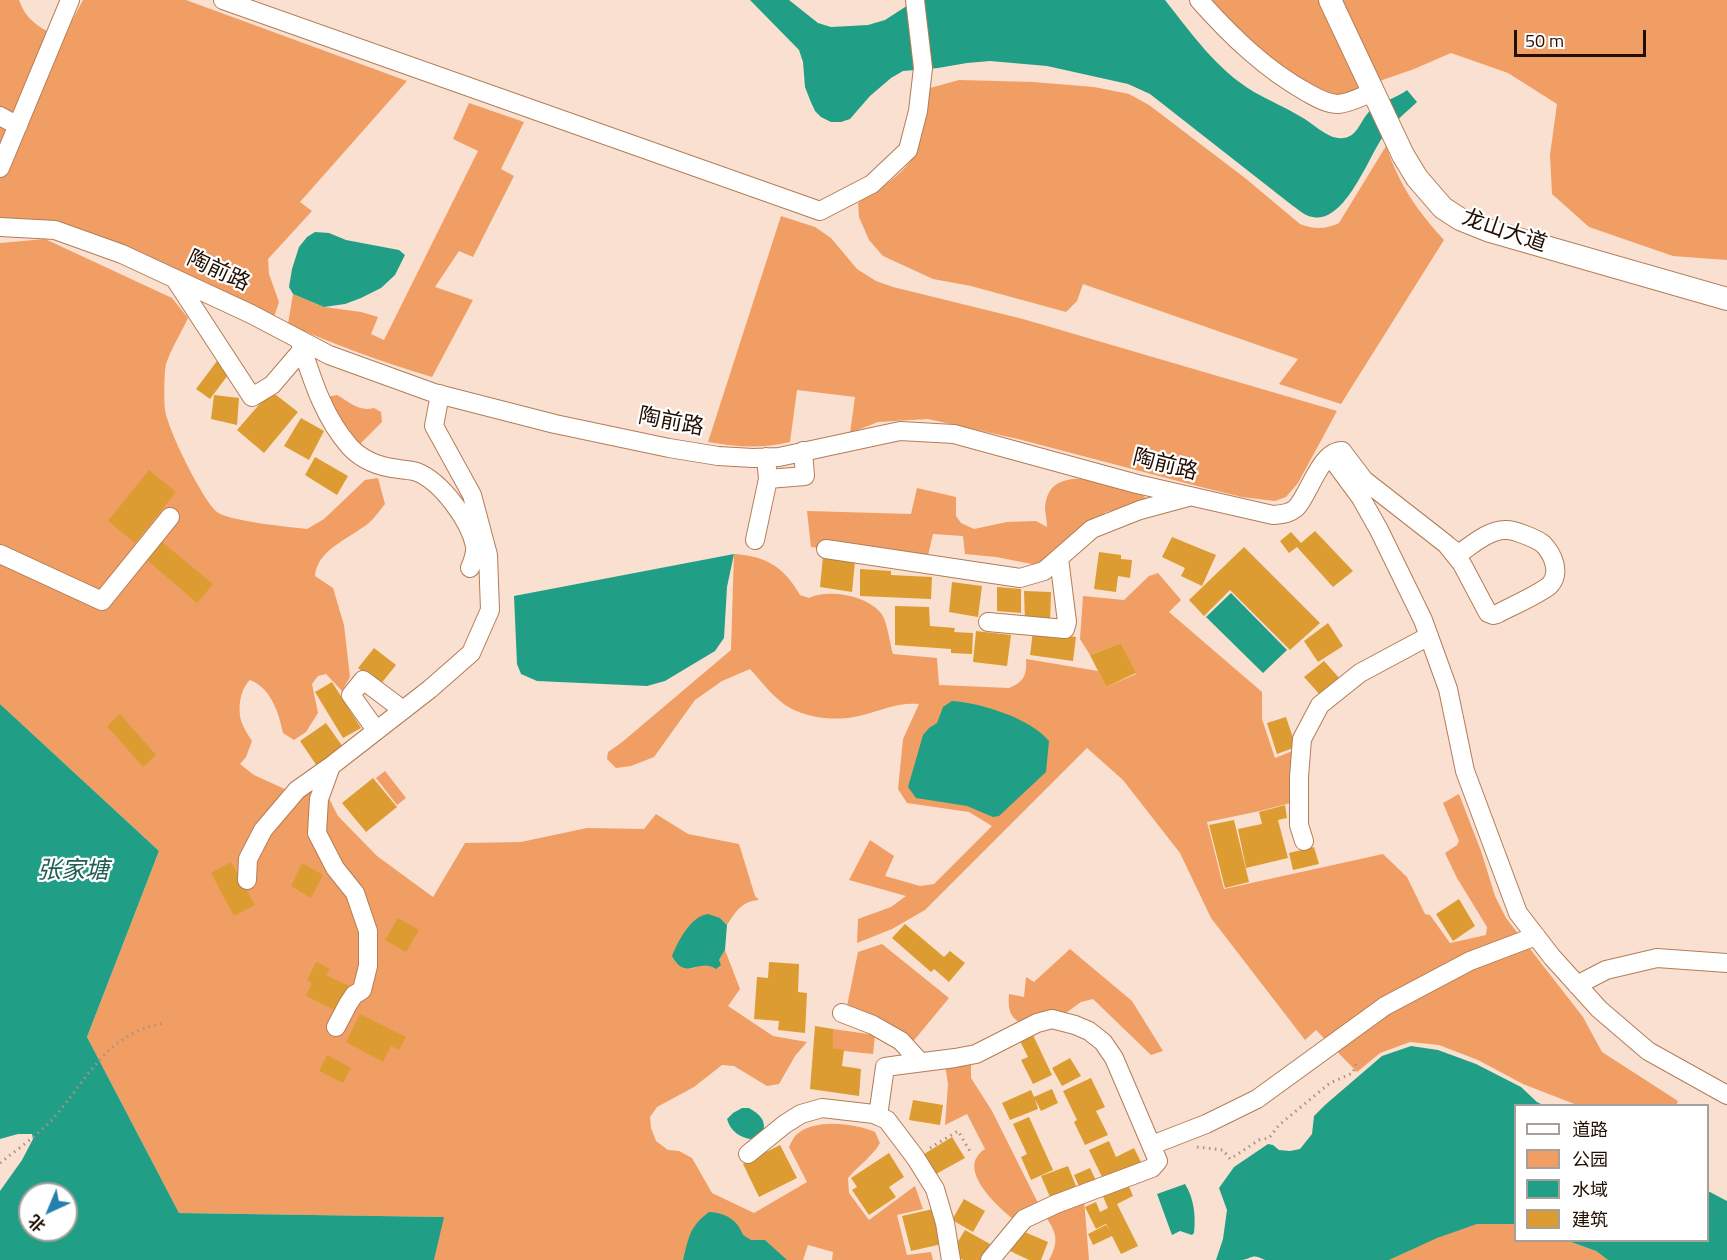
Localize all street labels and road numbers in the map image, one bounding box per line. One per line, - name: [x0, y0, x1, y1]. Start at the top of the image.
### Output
- street label: 龙山大道: [1458, 205, 1550, 259]
- street label: 陶前路: [183, 246, 253, 298]
- street label: 陶前路: [636, 404, 706, 442]
- street label: 陶前路: [1130, 445, 1200, 487]

